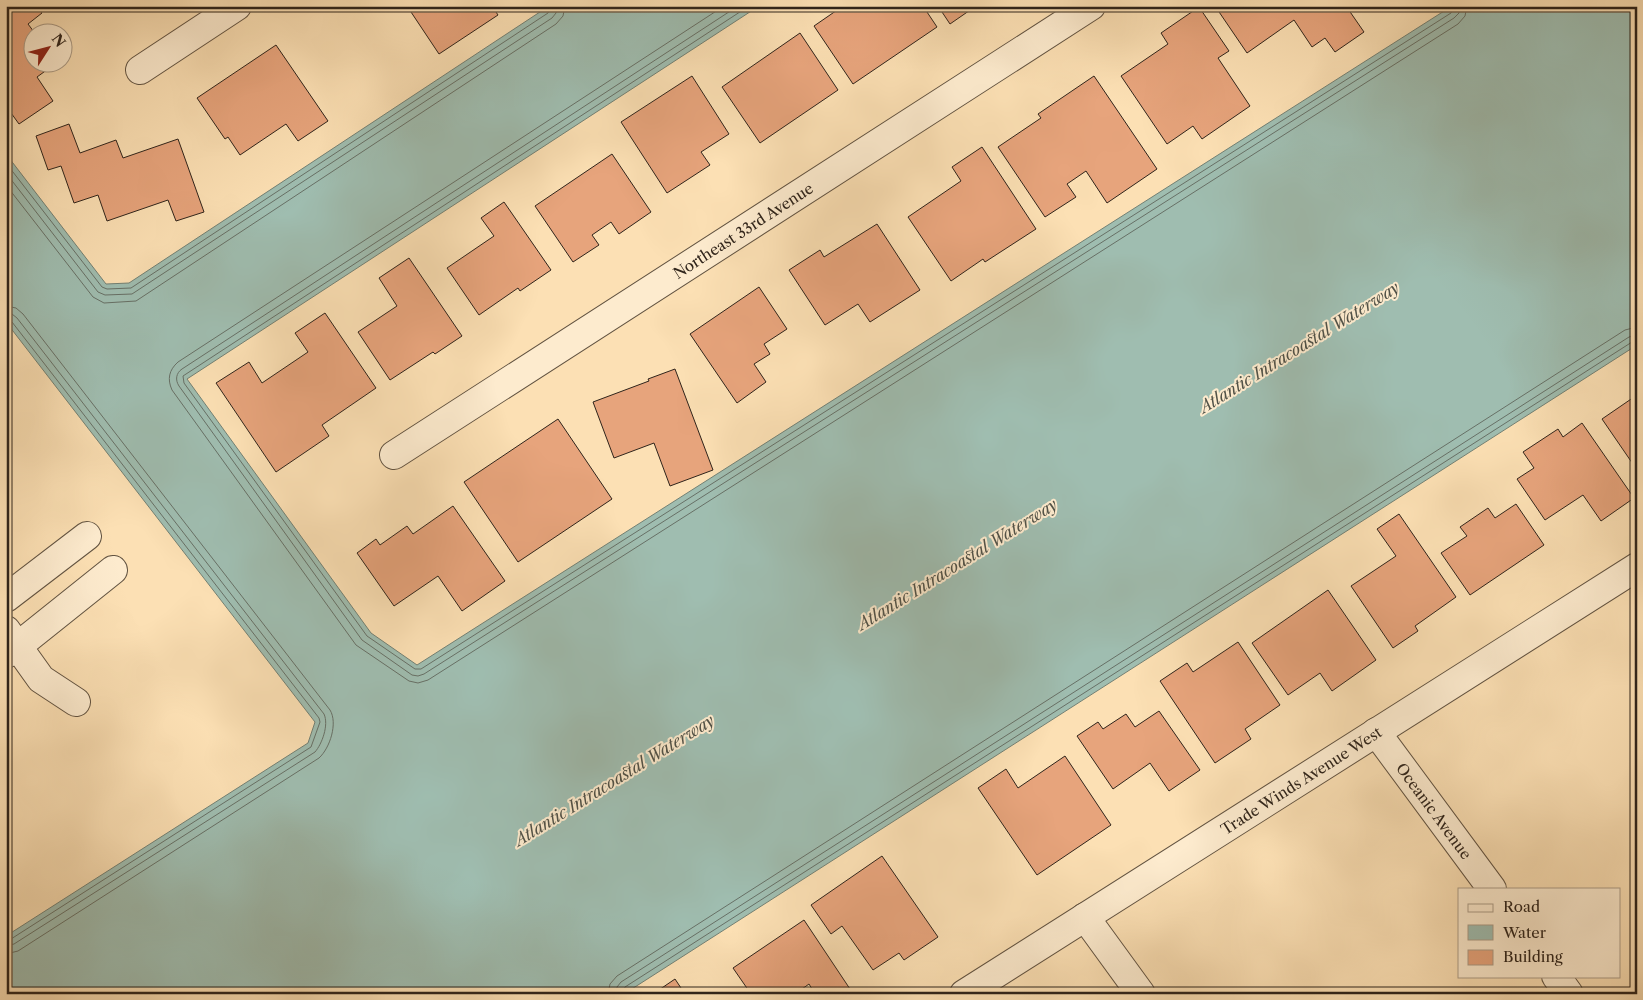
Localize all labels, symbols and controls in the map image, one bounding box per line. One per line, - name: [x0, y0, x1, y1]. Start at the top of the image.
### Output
- north arrow: [22, 22, 72, 72]
- text: N: [48, 30, 69, 51]
- street label: Northeast 33rd Avenue: [669, 178, 816, 282]
- water label: Atlantic Intracoastal Waterway: [1193, 277, 1403, 419]
- water label: Atlantic Intracoastal Waterway: [851, 494, 1061, 636]
- water label: Atlantic Intracoastal Waterway: [508, 710, 718, 852]
- street label: Trade Winds Avenue West: [1217, 722, 1386, 838]
- street label: Oceanic Avenue: [1392, 759, 1476, 863]
- legend: [1458, 888, 1620, 978]
- text: Road: [1503, 897, 1540, 916]
- text: Water: [1502, 923, 1547, 942]
- text: Building: [1503, 947, 1563, 966]

